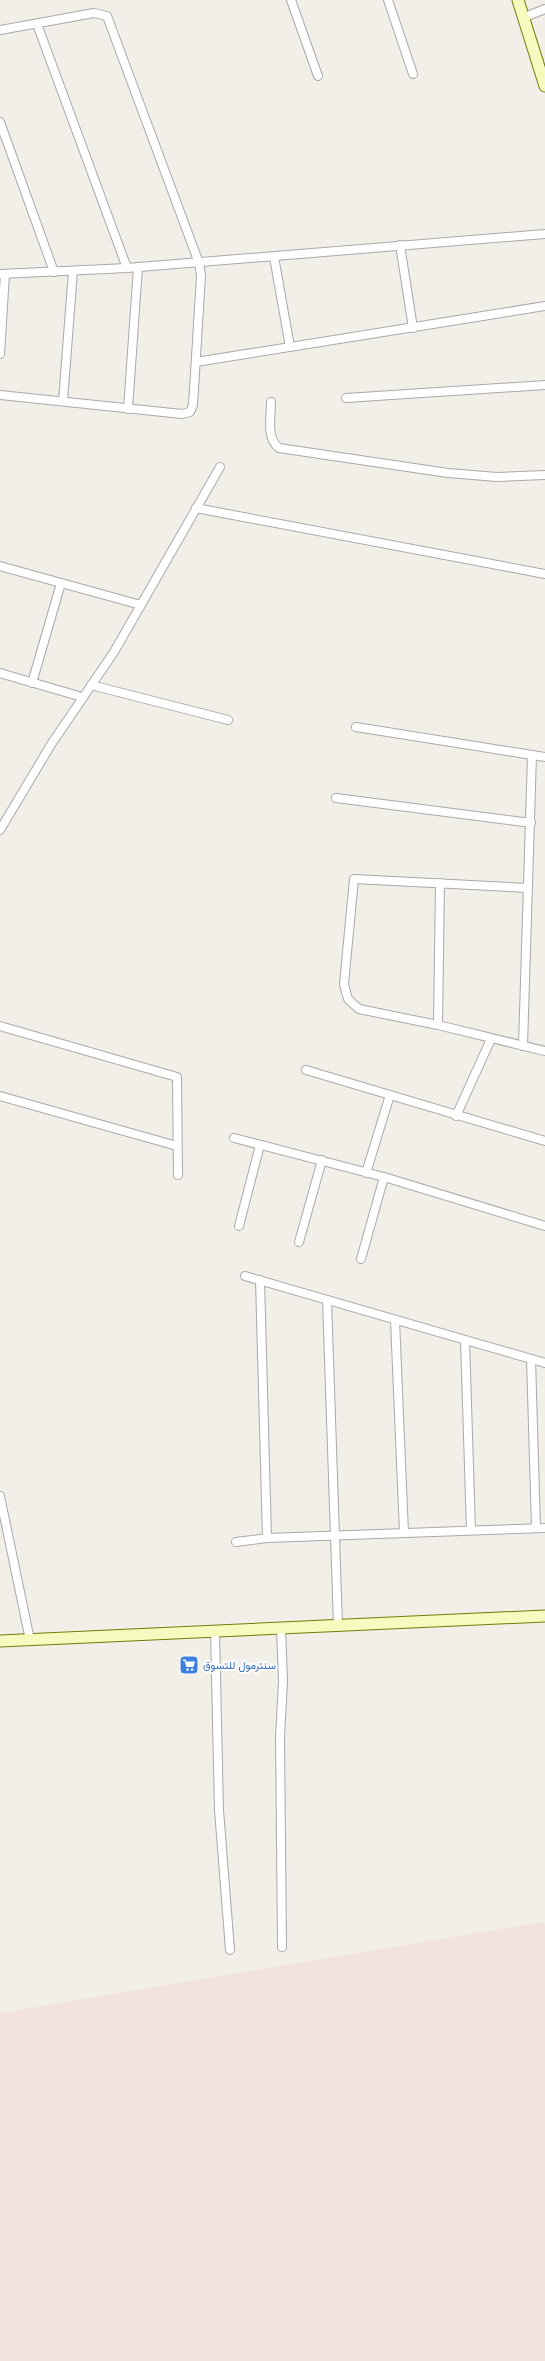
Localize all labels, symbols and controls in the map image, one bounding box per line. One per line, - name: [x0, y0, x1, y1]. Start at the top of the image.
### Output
- supermarket icon: سنترمول للتسوق: [178, 1654, 200, 1676]
- place label: سنترمول للتسوق: [203, 1658, 276, 1672]

